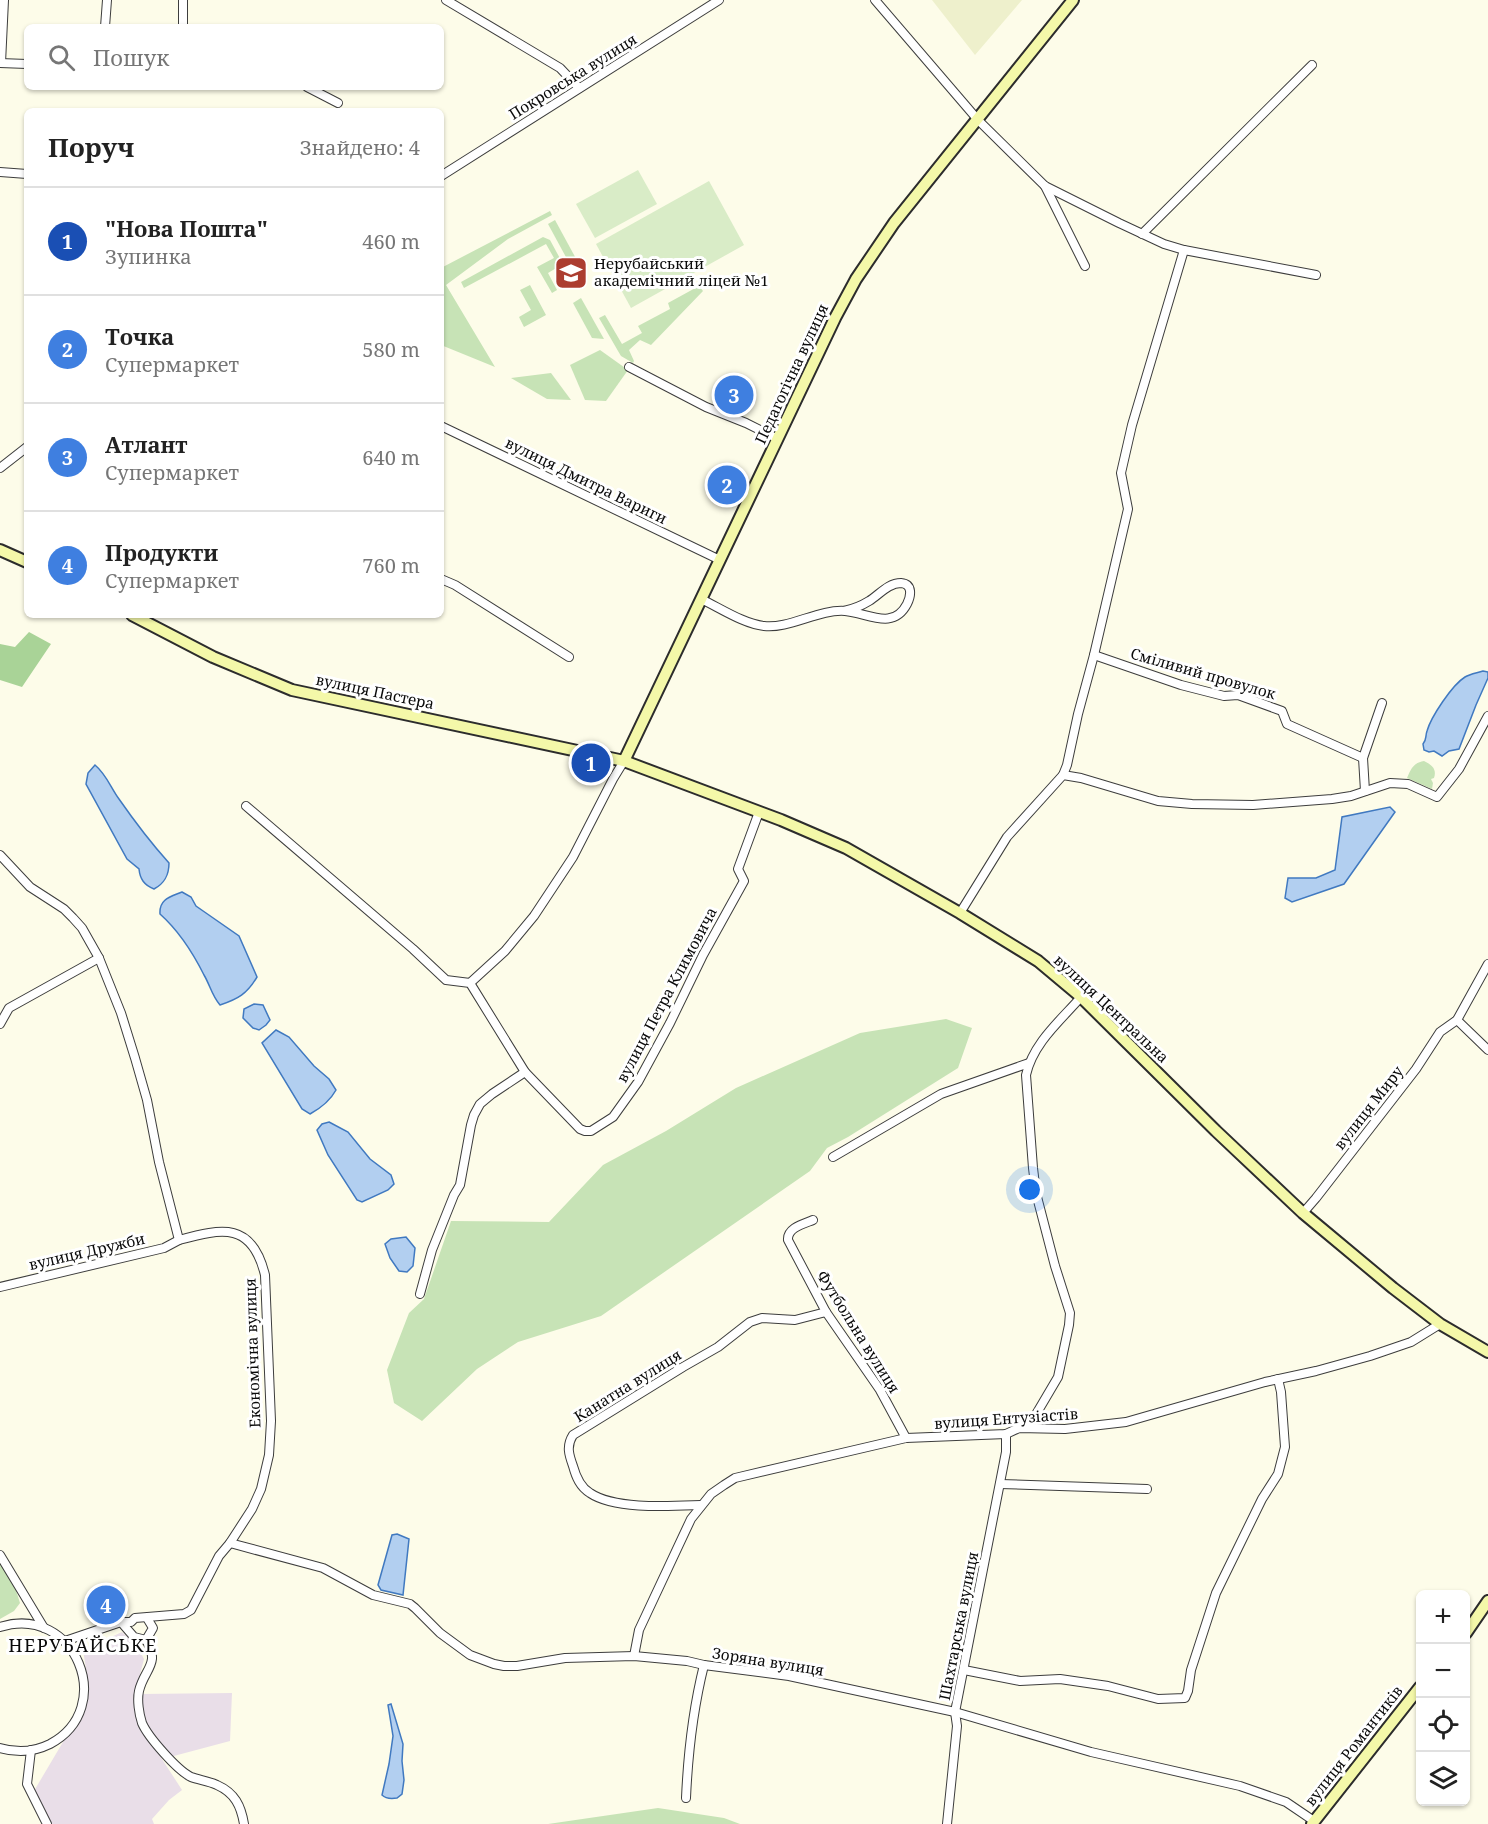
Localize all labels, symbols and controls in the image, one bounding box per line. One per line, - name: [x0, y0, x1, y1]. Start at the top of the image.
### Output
- search box: [24, 24, 444, 90]
- street label: Покровська вулиця: [505, 29, 640, 124]
- icon: search: [45, 41, 78, 74]
- text: Пошук: [93, 42, 169, 72]
- text: Поруч: [48, 129, 134, 165]
- text: Знайдено: 4: [300, 134, 420, 161]
- text: "Нова Пошта": [105, 213, 268, 243]
- text: 1: [62, 228, 73, 255]
- text: 460 m: [362, 228, 420, 255]
- text: Зупинка: [105, 243, 192, 270]
- place label: Нерубайський академічний ліцей №1: [594, 253, 769, 290]
- school or university icon: Нерубайський академічний ліцей №1: [553, 255, 589, 291]
- street label: Педагогічна вулиця: [750, 300, 832, 447]
- text: Точка: [105, 321, 174, 351]
- text: 2: [62, 336, 73, 363]
- text: 580 m: [362, 336, 420, 363]
- text: Супермаркет: [105, 351, 239, 378]
- pin: 3: [714, 372, 754, 418]
- text: Атлант: [105, 429, 188, 459]
- street label: вулиця Дмитра Вариги: [502, 432, 671, 528]
- text: 3: [62, 444, 73, 471]
- text: 640 m: [362, 444, 420, 471]
- text: Супермаркет: [105, 459, 239, 486]
- pin: 2: [708, 462, 746, 508]
- text: Продукти: [105, 537, 218, 567]
- text: 4: [62, 552, 73, 579]
- text: 760 m: [362, 552, 420, 579]
- text: Супермаркет: [105, 567, 239, 594]
- street label: Сміливий провулок: [1128, 643, 1278, 703]
- street label: вулиця Пастера: [314, 669, 436, 713]
- pin: 1: [572, 740, 610, 786]
- street label: вулиця Петра Климовича: [611, 903, 721, 1086]
- street label: вулиця Центральна: [1050, 950, 1173, 1067]
- street label: вулиця Миру: [1329, 1061, 1407, 1153]
- your location: [1015, 1175, 1044, 1204]
- street label: вулиця Дружби: [27, 1228, 147, 1274]
- street label: Футбольна вулиця: [813, 1266, 905, 1397]
- street label: Економічна вулиця: [239, 1278, 265, 1428]
- street label: Канатна вулиця: [570, 1344, 685, 1426]
- street label: вулиця Ентузіастів: [933, 1403, 1079, 1433]
- street label: Шахтарська вулиця: [934, 1550, 982, 1702]
- pin: 4: [86, 1582, 126, 1628]
- map controls: [1416, 1590, 1470, 1806]
- button: +: [1416, 1590, 1470, 1644]
- district label: НЕРУБАЙСЬКЕ: [8, 1633, 158, 1657]
- street label: Зоряна вулиця: [711, 1642, 825, 1680]
- button: −: [1416, 1644, 1470, 1698]
- street label: вулиця Романтиків: [1300, 1681, 1407, 1810]
- button: locate: [1416, 1698, 1470, 1752]
- button: layers: [1416, 1752, 1470, 1806]

